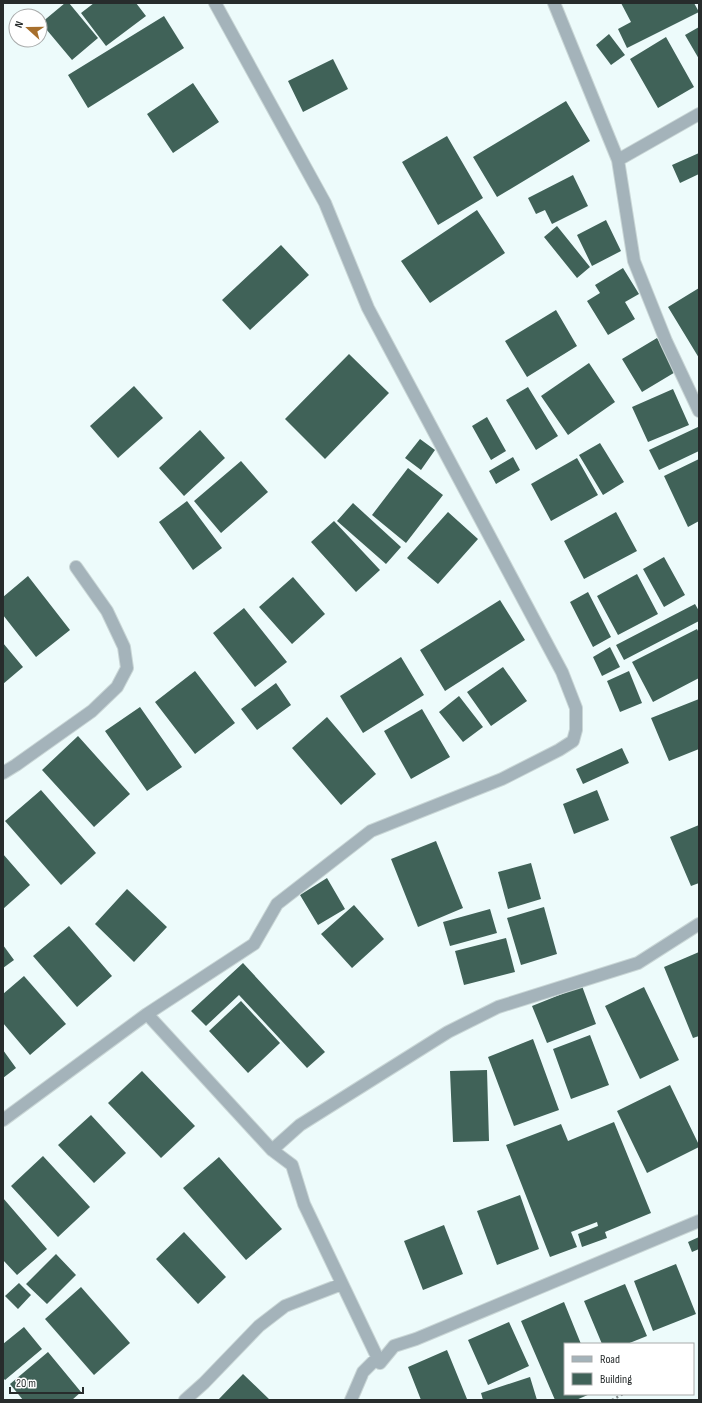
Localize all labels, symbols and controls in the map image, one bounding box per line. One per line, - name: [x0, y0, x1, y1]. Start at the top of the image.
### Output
- north arrow: [8, 8, 48, 48]
- text: N: [12, 19, 26, 30]
- legend: [564, 1343, 694, 1395]
- text: Road: [600, 1352, 620, 1367]
- scale bar: [10, 1369, 83, 1395]
- text: Building: [600, 1372, 632, 1387]
- text: 20 m: [16, 1376, 36, 1391]

